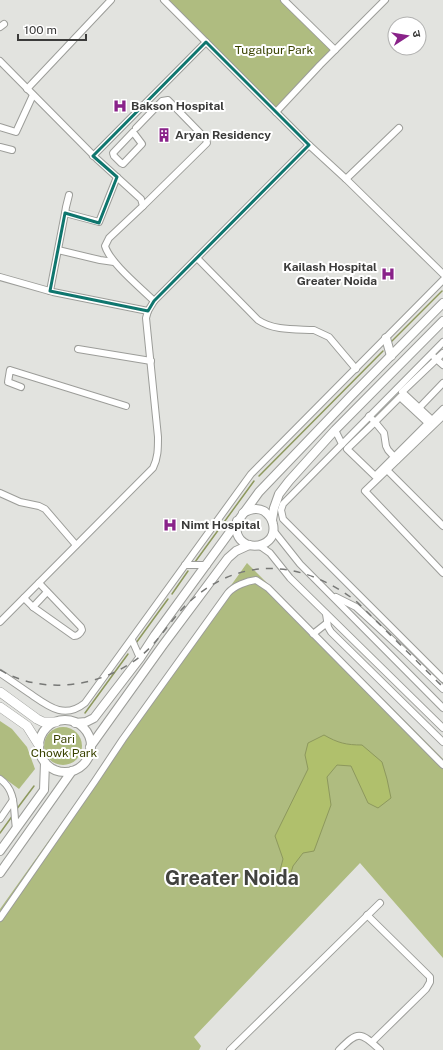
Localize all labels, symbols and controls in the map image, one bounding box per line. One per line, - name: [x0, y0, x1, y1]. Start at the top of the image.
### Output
- scale bar: [18, 16, 86, 42]
- north arrow: [387, 16, 427, 56]
- text: 100 m: [24, 23, 57, 37]
- text: उ: [410, 30, 423, 39]
- park label: Tugalpur Park: [235, 43, 313, 57]
- hospital icon: Bakson Hospital: [112, 98, 128, 114]
- place label: Bakson Hospital: [131, 99, 224, 113]
- building icon: Aryan Residency: [156, 127, 172, 143]
- place label: Aryan Residency: [175, 128, 271, 142]
- place label: Kailash Hospital Greater Noida: [283, 260, 377, 288]
- hospital icon: Kailash Hospital Greater Noida: [380, 266, 396, 282]
- hospital icon: Nimt Hospital: [162, 517, 178, 533]
- place label: Nimt Hospital: [181, 518, 260, 532]
- park label: Pari Chowk Park: [31, 732, 98, 760]
- district label: Greater Noida: [165, 866, 299, 890]

